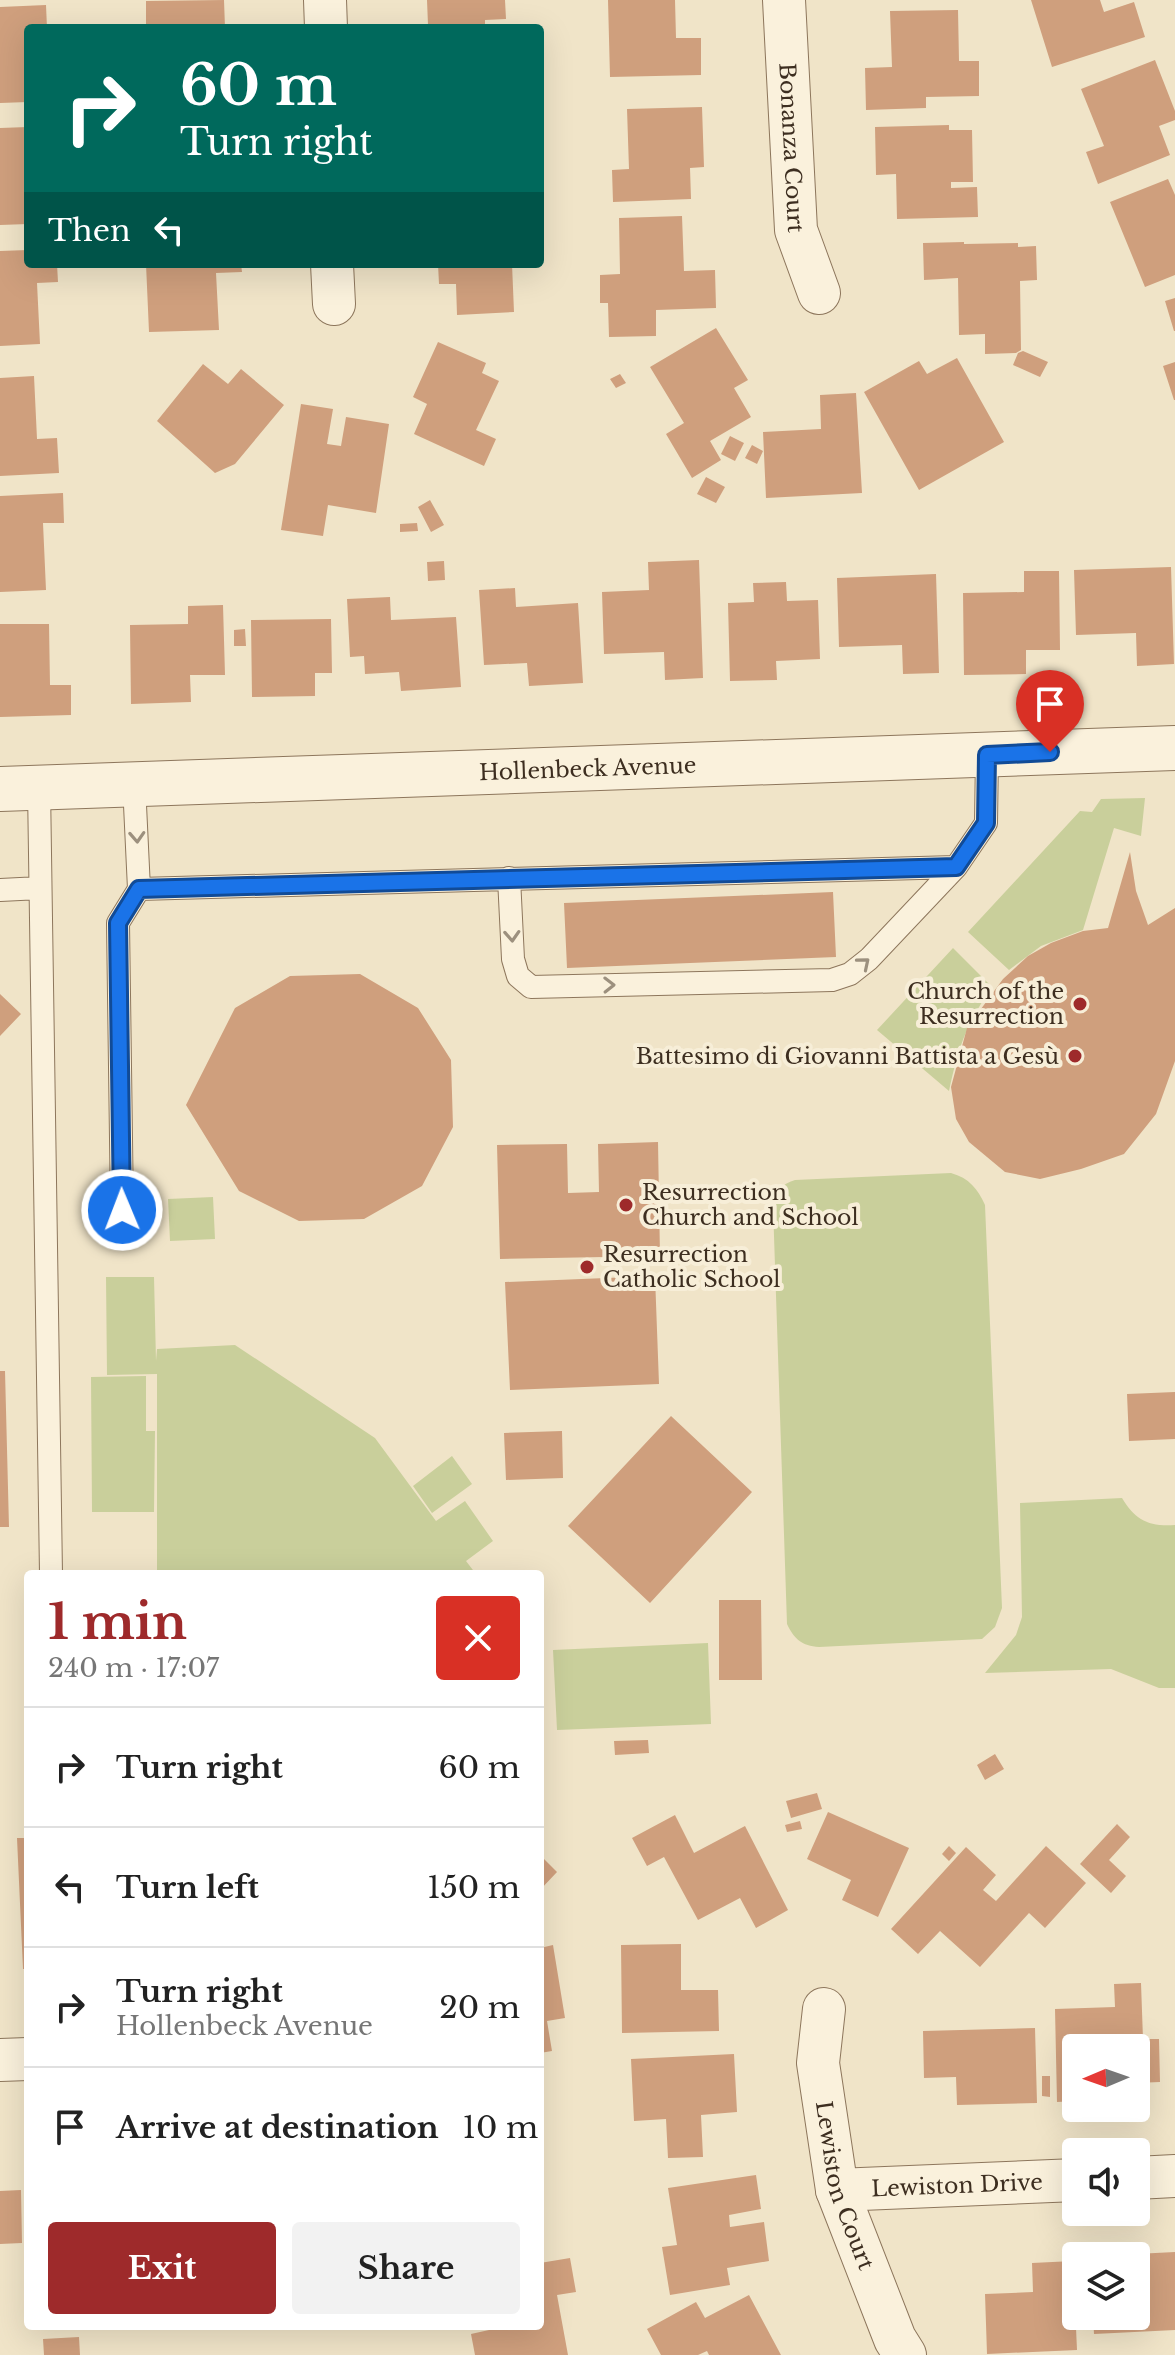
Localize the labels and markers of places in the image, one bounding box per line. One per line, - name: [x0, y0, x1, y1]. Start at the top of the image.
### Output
- pin: [1016, 670, 1084, 752]
- place label: Church of the Resurrection: [907, 978, 1064, 1030]
- marker: Church of the Resurrection: [1071, 995, 1089, 1013]
- place label: Battesimo di Giovanni Battista a Gesù: [636, 1043, 1059, 1070]
- marker: Battesimo di Giovanni Battista a Gesù: [1066, 1047, 1084, 1065]
- place label: Resurrection Church and School: [642, 1179, 859, 1231]
- marker: Resurrection Church and School: [617, 1196, 635, 1214]
- place label: Resurrection Catholic School: [603, 1241, 780, 1293]
- marker: Resurrection Catholic School: [578, 1258, 596, 1276]

